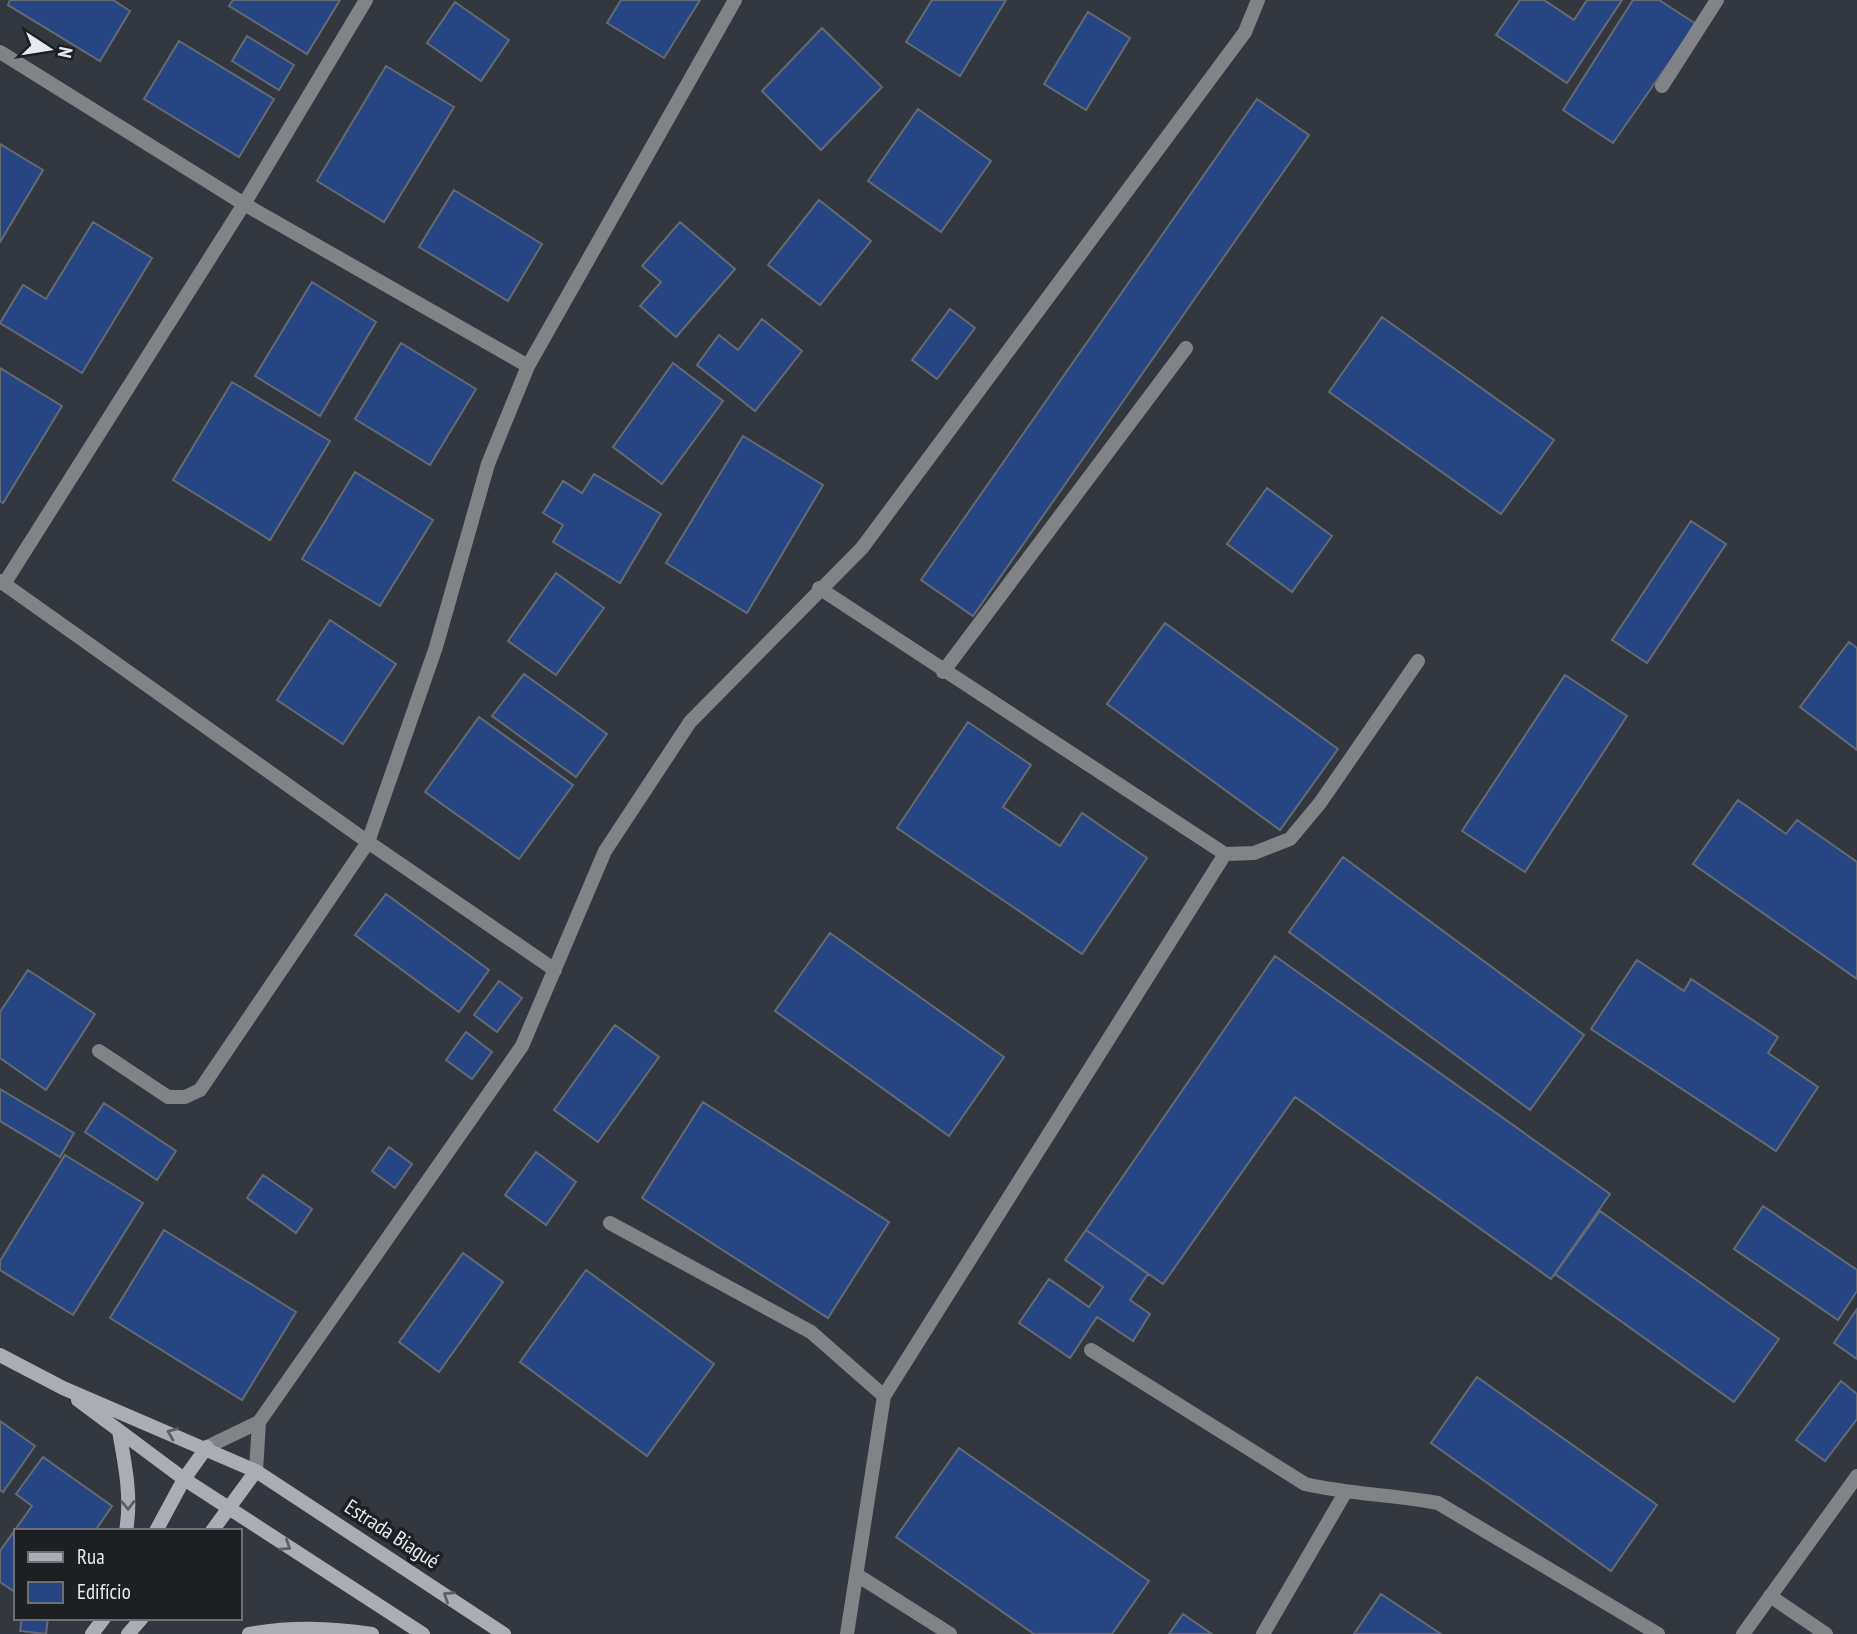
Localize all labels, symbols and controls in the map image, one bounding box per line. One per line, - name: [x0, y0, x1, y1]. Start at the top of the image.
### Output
- north arrow: [14, 14, 84, 84]
- text: N: [53, 45, 78, 60]
- one-way arrow: [166, 1427, 178, 1441]
- street label: Estrada Biagué: [340, 1493, 445, 1574]
- one-way arrow: [120, 1500, 136, 1511]
- legend: [14, 1529, 242, 1620]
- one-way arrow: [278, 1538, 291, 1551]
- text: Rua: [77, 1543, 105, 1570]
- text: Edifício: [77, 1578, 131, 1605]
- one-way arrow: [442, 1591, 455, 1604]

